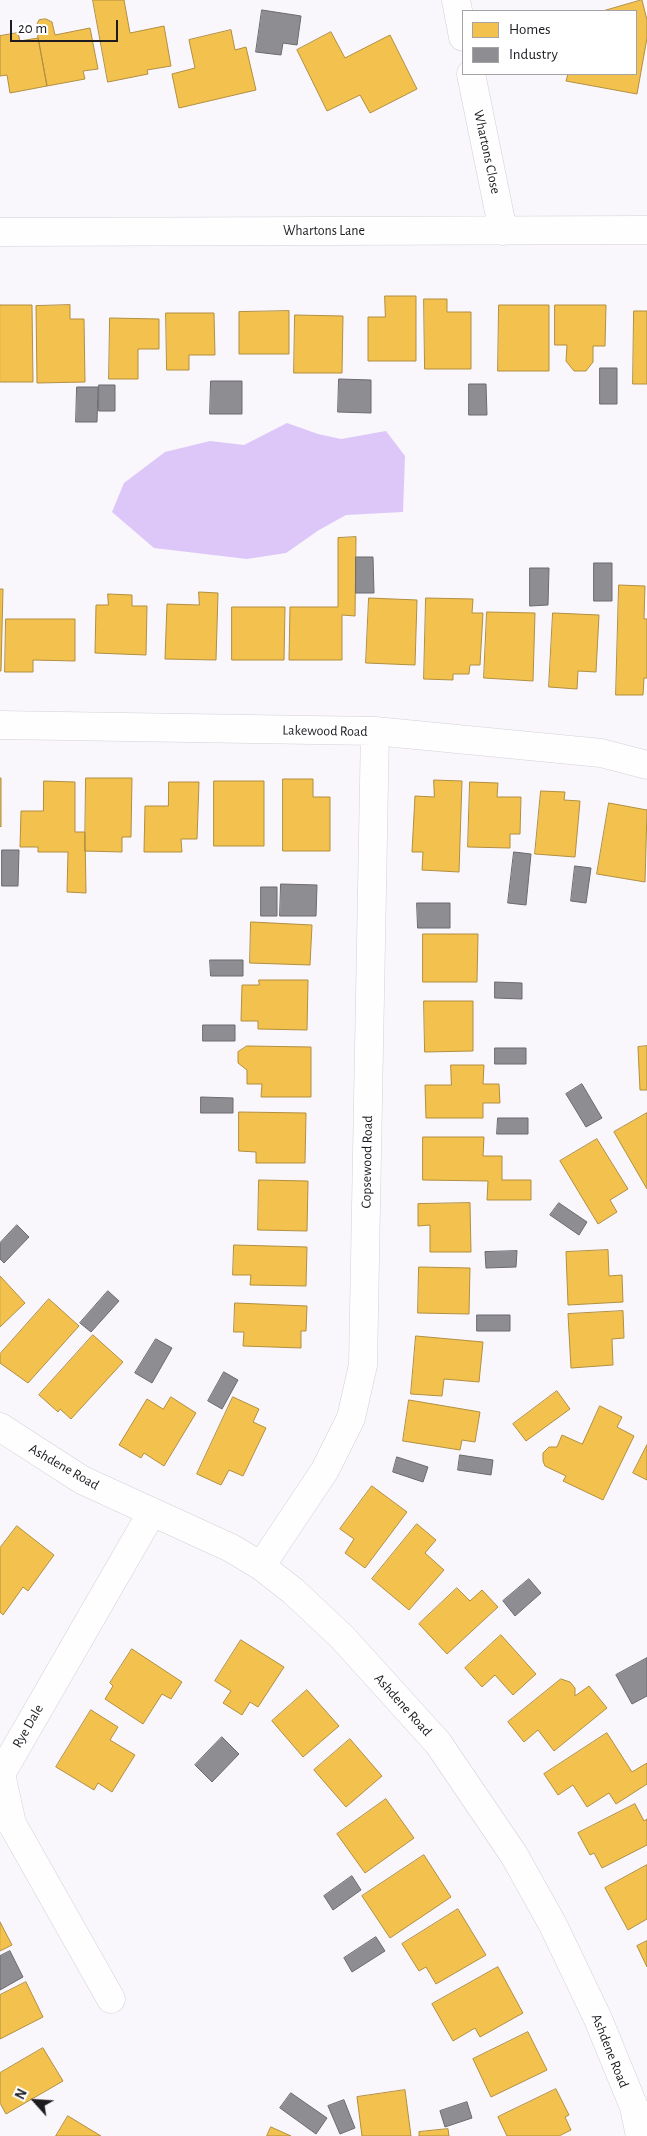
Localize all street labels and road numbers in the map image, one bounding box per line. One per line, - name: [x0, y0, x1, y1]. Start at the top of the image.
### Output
- street label: Whartons Close: [470, 108, 504, 196]
- street label: Whartons Lane: [283, 223, 365, 239]
- street label: Lakewood Road: [282, 722, 368, 740]
- street label: Copsewood Road: [358, 1115, 376, 1209]
- street label: Ashdene Road: [26, 1440, 102, 1494]
- street label: Ashdene Road: [371, 1670, 435, 1740]
- street label: Rye Dale: [9, 1701, 47, 1751]
- street label: Ashdene Road: [588, 2012, 632, 2090]

